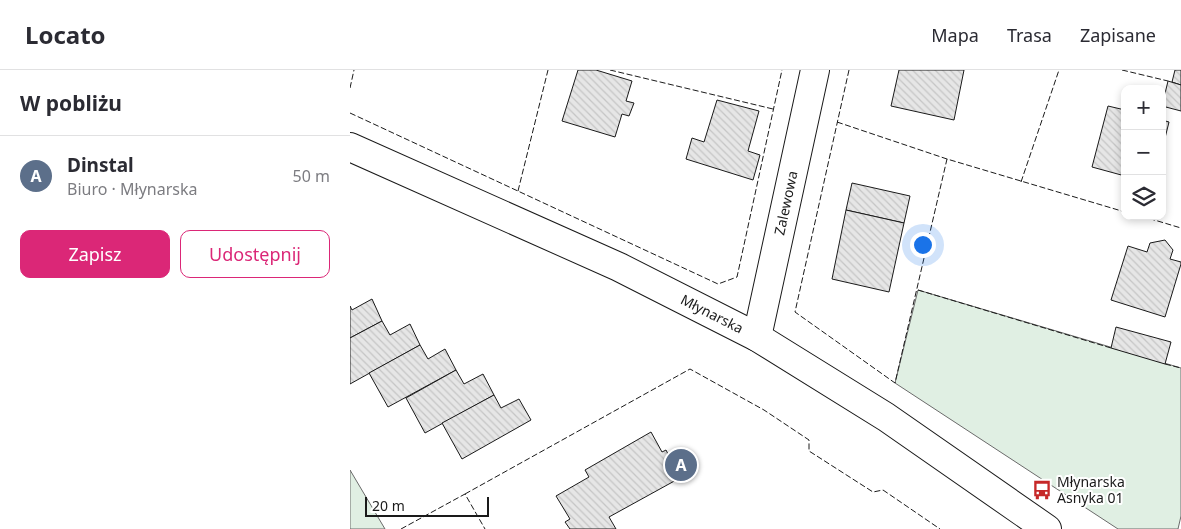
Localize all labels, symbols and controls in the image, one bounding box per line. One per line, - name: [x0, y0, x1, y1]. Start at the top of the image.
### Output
- text: Locato: [25, 18, 106, 51]
- text: Mapa: [931, 23, 979, 47]
- text: Trasa: [1007, 23, 1052, 47]
- text: Zapisane: [1080, 23, 1156, 47]
- map controls: [1121, 85, 1166, 220]
- button: +: [1121, 85, 1166, 130]
- text: W pobliżu: [20, 89, 122, 117]
- button: −: [1121, 130, 1166, 175]
- text: Dinstal: [67, 152, 134, 178]
- text: A: [30, 165, 42, 187]
- text: 50 m: [293, 165, 330, 187]
- street label: Zalewowa: [769, 169, 802, 237]
- button: layers: [1121, 175, 1166, 220]
- text: Biuro · Młynarska: [67, 178, 197, 200]
- button: Zapisz: [20, 230, 170, 278]
- button: Udostępnij: [180, 230, 330, 278]
- your location: [910, 232, 936, 258]
- street label: Młynarska: [678, 290, 747, 337]
- pin: A: [665, 446, 697, 484]
- place label: Młynarska Asnyka 01: [1057, 472, 1125, 507]
- bus stop icon: Młynarska Asnyka 01: [1031, 479, 1053, 501]
- scale bar: [365, 494, 489, 517]
- text: 20 m: [372, 496, 405, 515]

